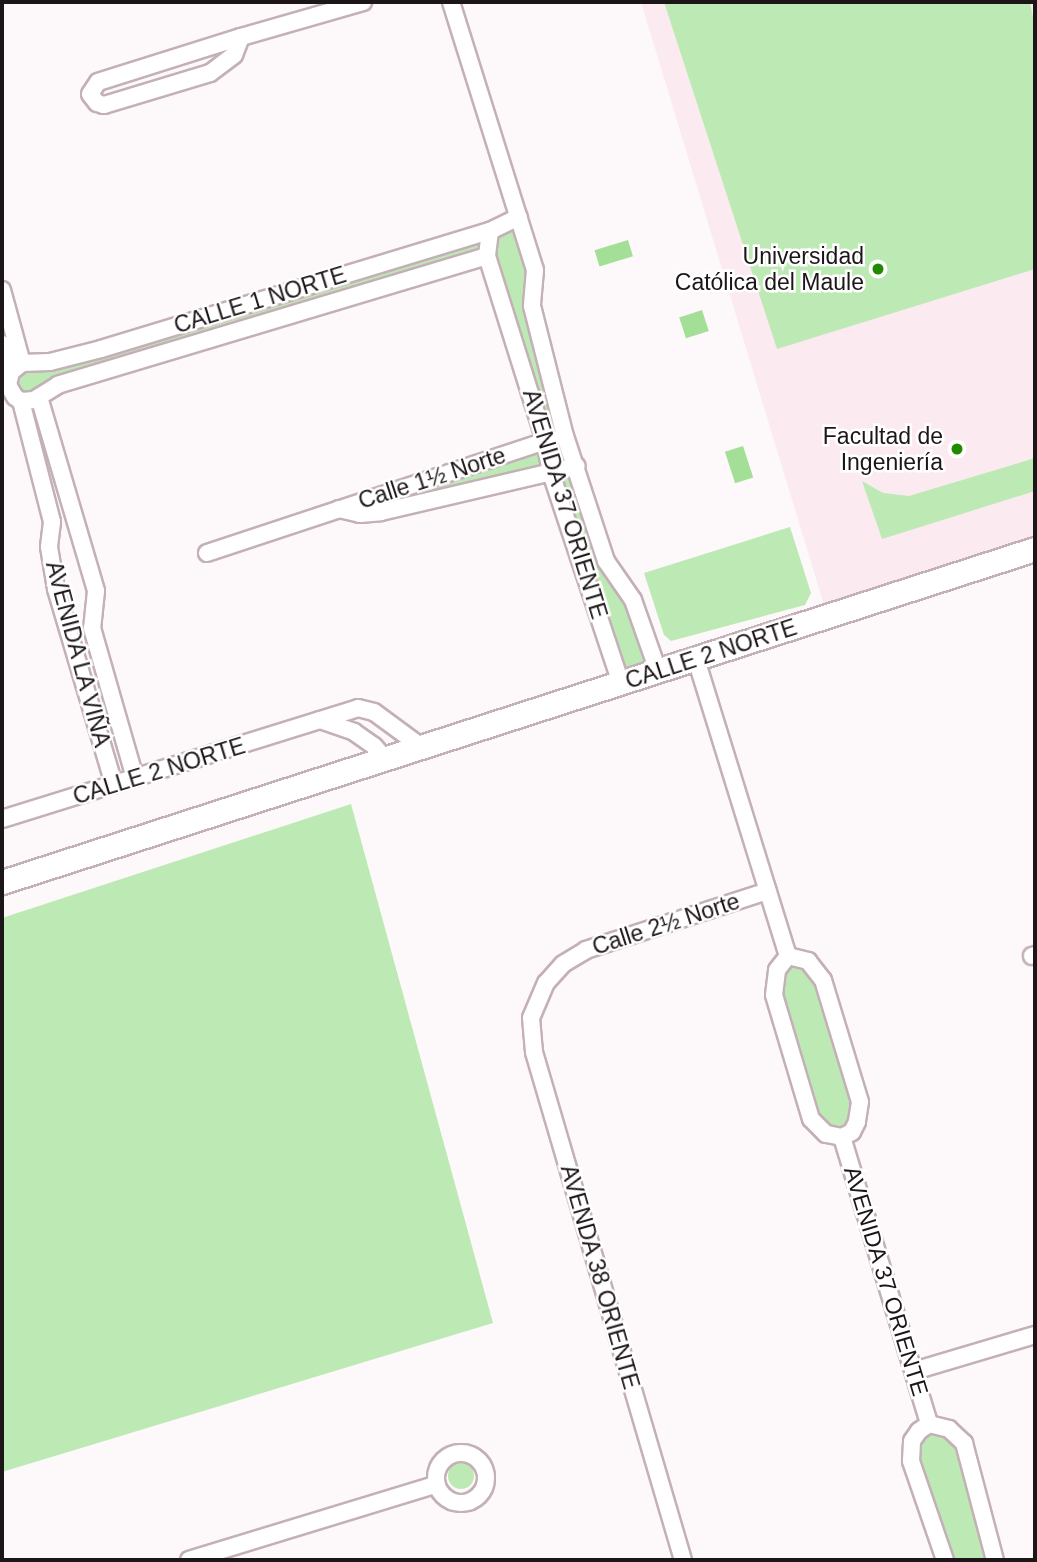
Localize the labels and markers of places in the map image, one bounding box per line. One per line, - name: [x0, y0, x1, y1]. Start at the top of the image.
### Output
- place label: Universidad Católica del Maule: [675, 242, 864, 296]
- marker: Universidad Católica del Maule: [870, 261, 886, 277]
- place label: Facultad de Ingeniería: [823, 422, 943, 476]
- marker: Facultad de Ingeniería: [949, 441, 965, 457]

